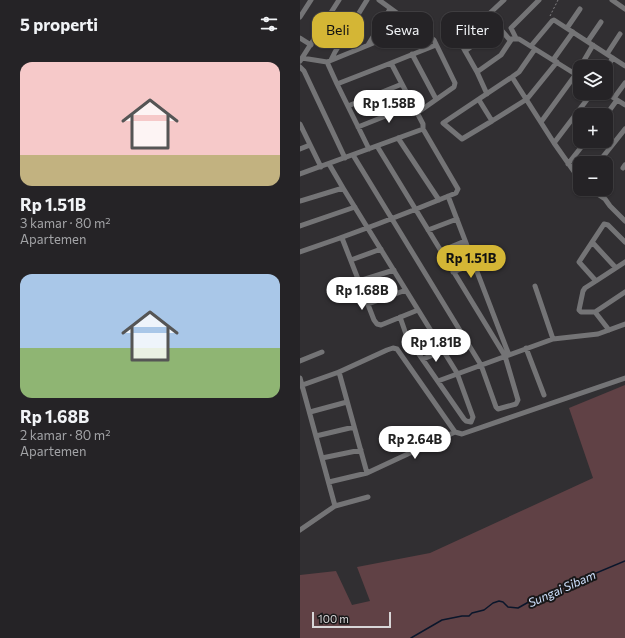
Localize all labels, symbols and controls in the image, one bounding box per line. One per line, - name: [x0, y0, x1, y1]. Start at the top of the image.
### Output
- chip: Beli: [312, 12, 364, 48]
- chip: Sewa: [372, 12, 433, 48]
- chip: Filter: [441, 12, 503, 48]
- icon: filters: [258, 13, 280, 35]
- text: 5 properti: [20, 14, 98, 35]
- map controls: [573, 60, 613, 196]
- button: layers: [573, 60, 613, 100]
- icon: home: [114, 88, 186, 160]
- pin: Rp 1.58B: [348, 90, 430, 124]
- text: Rp 1.58B: [363, 95, 415, 111]
- button: +: [573, 108, 613, 148]
- button: −: [573, 156, 613, 196]
- text: Rp 1.51B: [20, 194, 86, 215]
- text: 3 kamar · 80 m²: [20, 215, 111, 231]
- text: Apartemen: [20, 231, 86, 247]
- pin: Rp 1.51B: [430, 245, 512, 279]
- text: Rp 1.51B: [446, 250, 496, 266]
- pin: Rp 1.68B: [321, 277, 403, 311]
- text: Rp 1.68B: [336, 282, 388, 298]
- icon: home: [114, 300, 186, 372]
- pin: Rp 1.81B: [395, 329, 477, 363]
- text: Rp 1.81B: [411, 334, 461, 350]
- text: Rp 1.68B: [20, 406, 89, 427]
- pin: Rp 2.64B: [374, 426, 456, 460]
- text: 2 kamar · 80 m²: [20, 427, 110, 443]
- text: Rp 2.64B: [388, 431, 442, 447]
- text: Apartemen: [20, 443, 86, 459]
- water label: Sungai Sibam: [526, 567, 598, 609]
- scale bar: [312, 610, 391, 629]
- text: 100 m: [318, 612, 349, 625]

